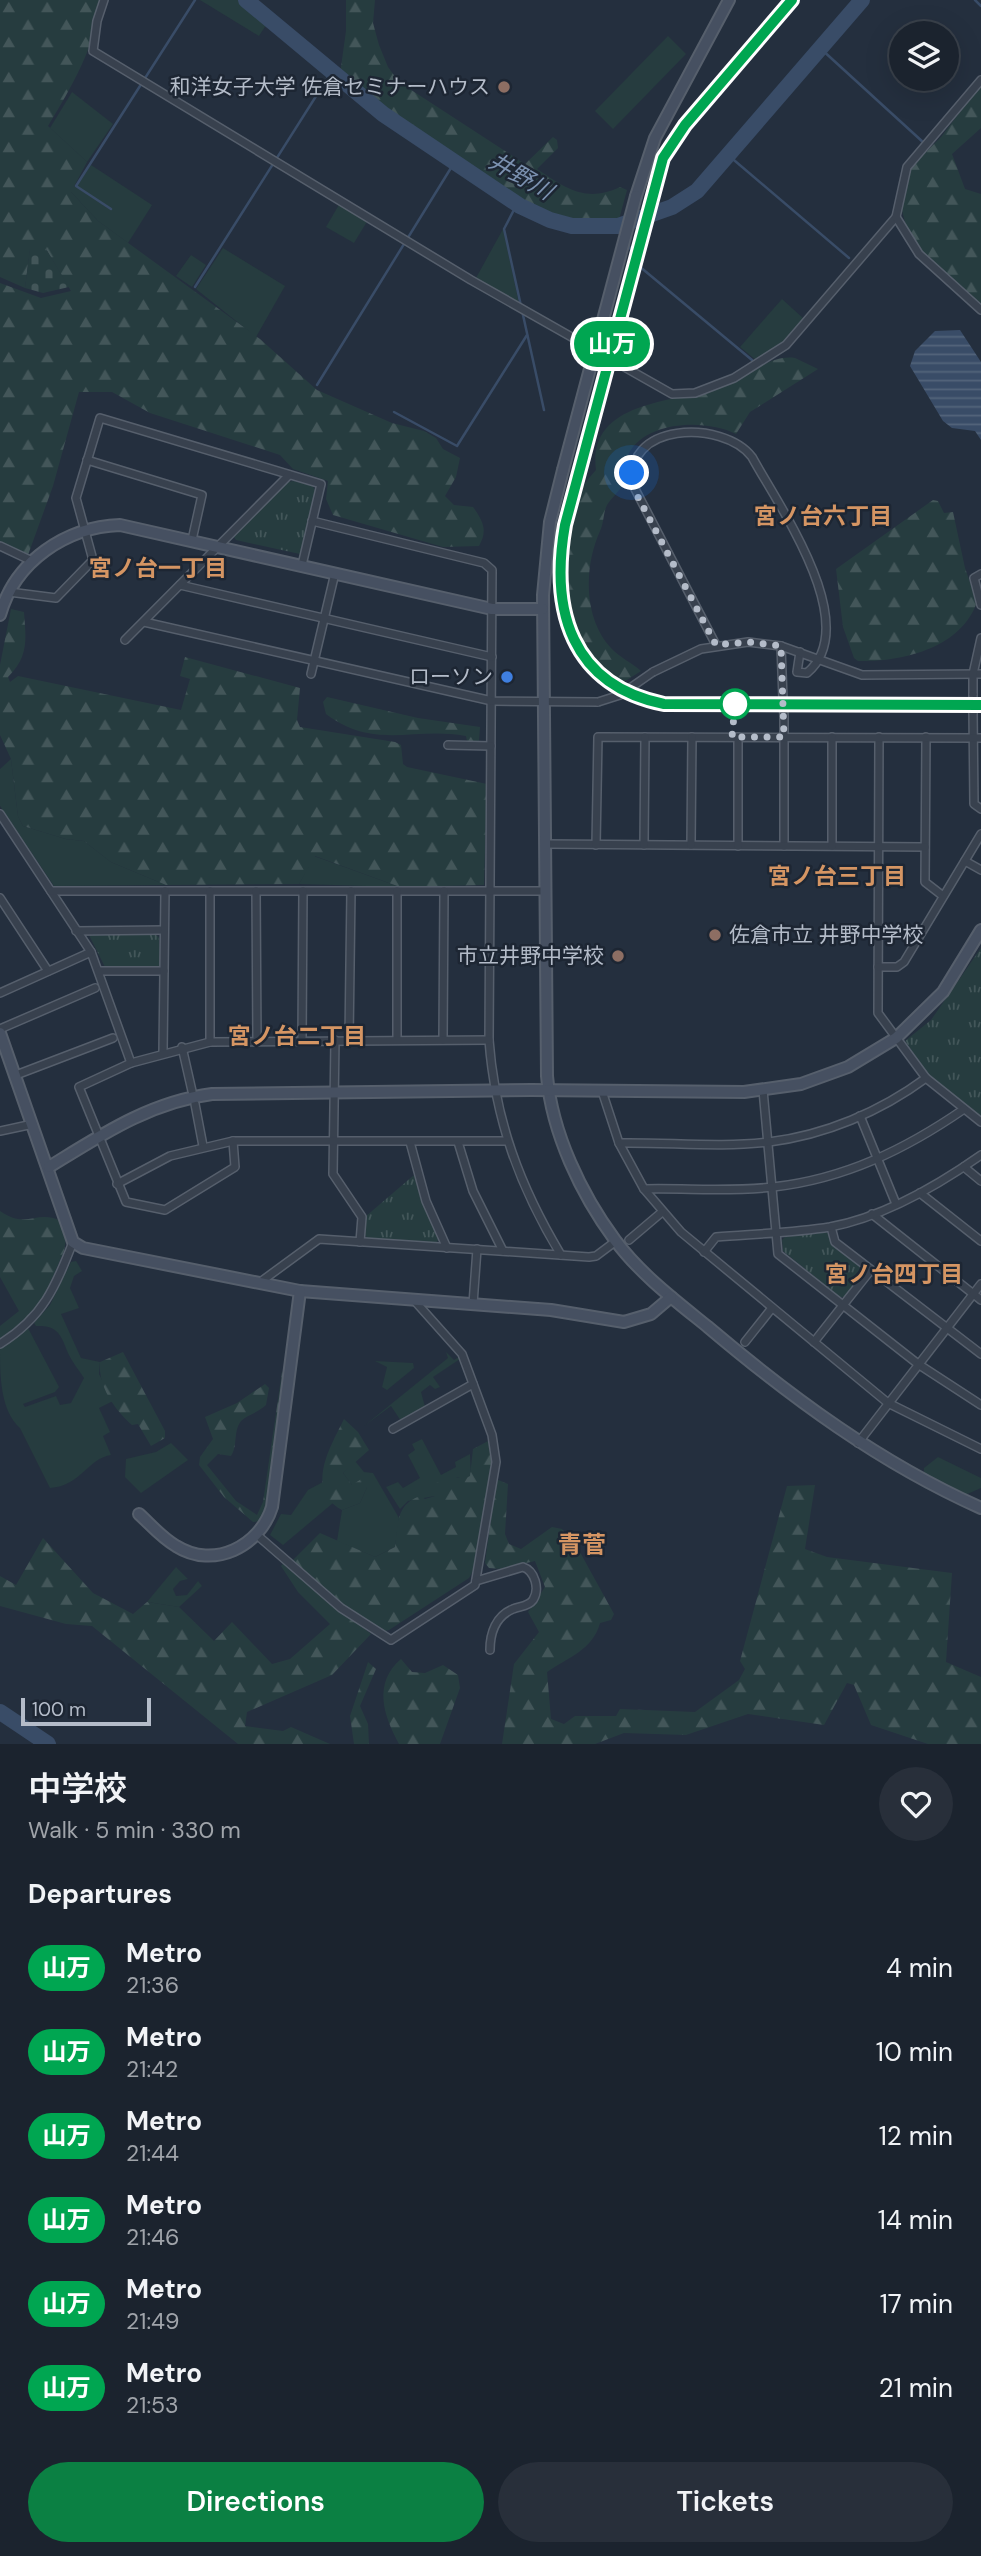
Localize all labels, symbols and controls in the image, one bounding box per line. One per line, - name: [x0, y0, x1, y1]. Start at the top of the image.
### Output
- map controls: [889, 21, 959, 91]
- button: layers: [889, 21, 959, 91]
- place label: 和洋女子大学 佐倉セミナーハウス: [170, 73, 490, 101]
- marker: 和洋女子大学 佐倉セミナーハウス: [496, 79, 512, 95]
- water label: 井野川: [484, 146, 561, 208]
- line badge: 山万: [580, 321, 644, 367]
- text: 山万: [588, 328, 636, 359]
- your location: [614, 455, 649, 490]
- district label: 宮ノ台六丁目: [754, 501, 892, 531]
- district label: 宮ノ台一丁目: [89, 553, 227, 583]
- place label: ローソン: [409, 663, 493, 691]
- marker: ローソン: [499, 669, 515, 685]
- unlabelled marker: [720, 689, 750, 719]
- district label: 宮ノ台三丁目: [768, 861, 906, 891]
- place label: 佐倉市立 井野中学校: [729, 921, 924, 949]
- marker: 佐倉市立 井野中学校: [707, 927, 723, 943]
- place label: 市立井野中学校: [457, 942, 604, 970]
- marker: 市立井野中学校: [610, 948, 626, 964]
- district label: 宮ノ台二丁目: [228, 1021, 366, 1051]
- district label: 宮ノ台四丁目: [825, 1259, 963, 1289]
- district label: 青菅: [558, 1529, 606, 1560]
- scale bar: [21, 1695, 150, 1727]
- text: 100 m: [32, 1697, 86, 1722]
- text: 中学校: [28, 1767, 127, 1810]
- button: heart: [879, 1767, 953, 1841]
- text: Walk · 5 min · 330 m: [28, 1815, 241, 1845]
- text: Departures: [28, 1877, 172, 1911]
- text: Metro: [126, 1936, 202, 1970]
- text: 4 min: [886, 1951, 953, 1985]
- text: 山万: [43, 1952, 91, 1983]
- text: 21:36: [126, 1970, 179, 2000]
- text: Metro: [126, 2020, 202, 2054]
- text: 10 min: [876, 2035, 953, 2069]
- text: 山万: [43, 2036, 91, 2067]
- text: 21:42: [126, 2054, 178, 2084]
- text: Metro: [126, 2104, 202, 2138]
- text: 12 min: [879, 2119, 953, 2153]
- text: 山万: [43, 2120, 91, 2151]
- text: 21:44: [126, 2138, 179, 2168]
- text: Metro: [126, 2188, 202, 2222]
- text: 14 min: [878, 2203, 953, 2237]
- text: 山万: [43, 2204, 91, 2235]
- text: 21:46: [126, 2222, 179, 2252]
- text: Metro: [126, 2272, 202, 2306]
- text: 17 min: [880, 2287, 953, 2321]
- text: 山万: [43, 2288, 91, 2319]
- text: 21:49: [126, 2306, 179, 2336]
- text: Metro: [126, 2356, 202, 2390]
- text: 21 min: [879, 2371, 953, 2405]
- text: 山万: [43, 2372, 91, 2403]
- text: 21:53: [126, 2390, 179, 2420]
- button: Directions: [28, 2462, 484, 2542]
- button: Tickets: [498, 2462, 953, 2542]

